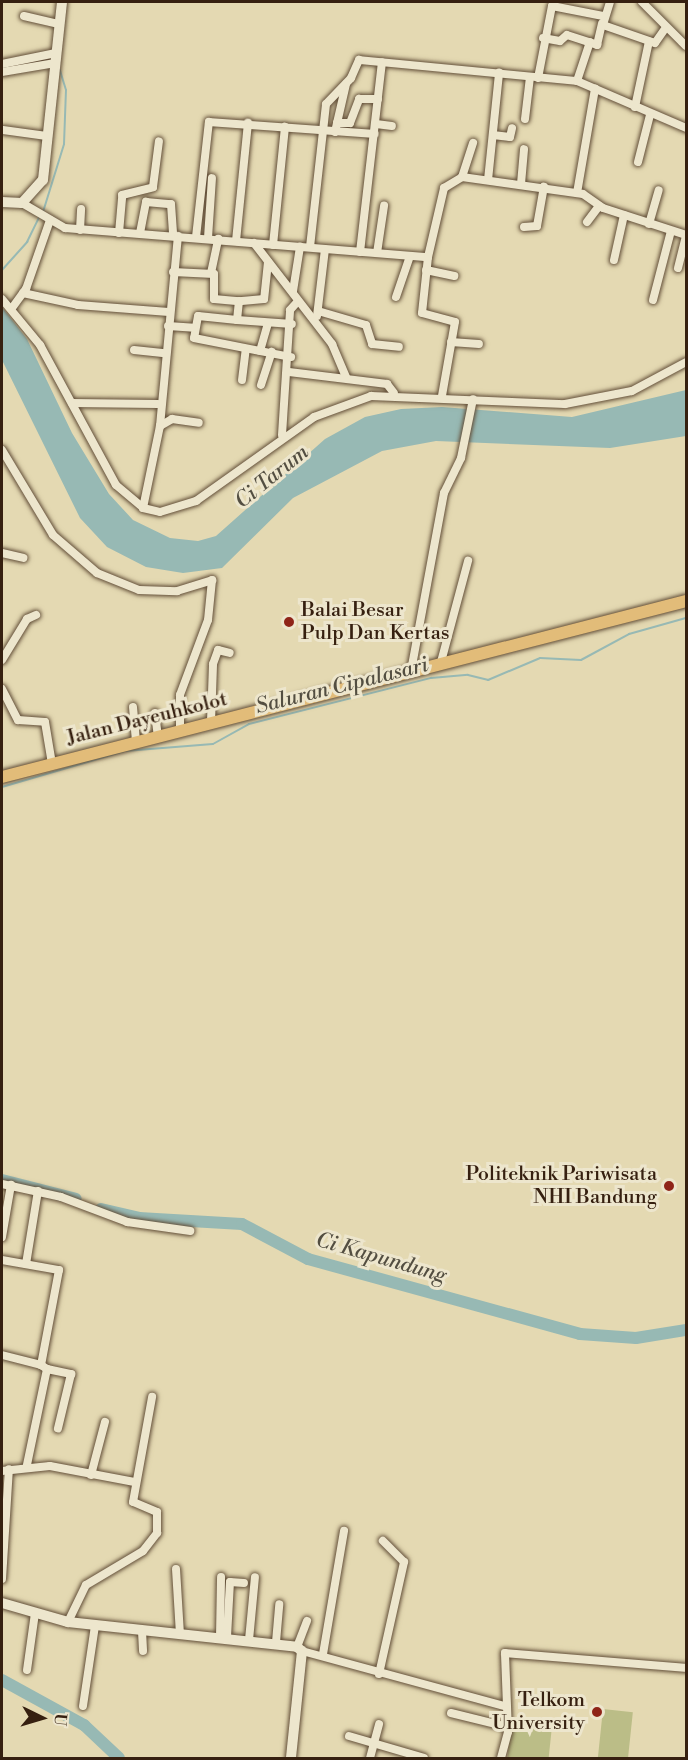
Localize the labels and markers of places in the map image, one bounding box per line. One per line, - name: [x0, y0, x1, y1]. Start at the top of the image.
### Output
- place label: Balai Besar Pulp Dan Kertas: [301, 598, 450, 645]
- marker: Balai Besar Pulp Dan Kertas: [282, 615, 296, 629]
- place label: Politeknik Pariwisata NHI Bandung: [466, 1162, 657, 1209]
- marker: Politeknik Pariwisata NHI Bandung: [662, 1179, 676, 1193]
- place label: Telkom University: [492, 1688, 585, 1735]
- marker: Telkom University: [590, 1705, 604, 1719]

